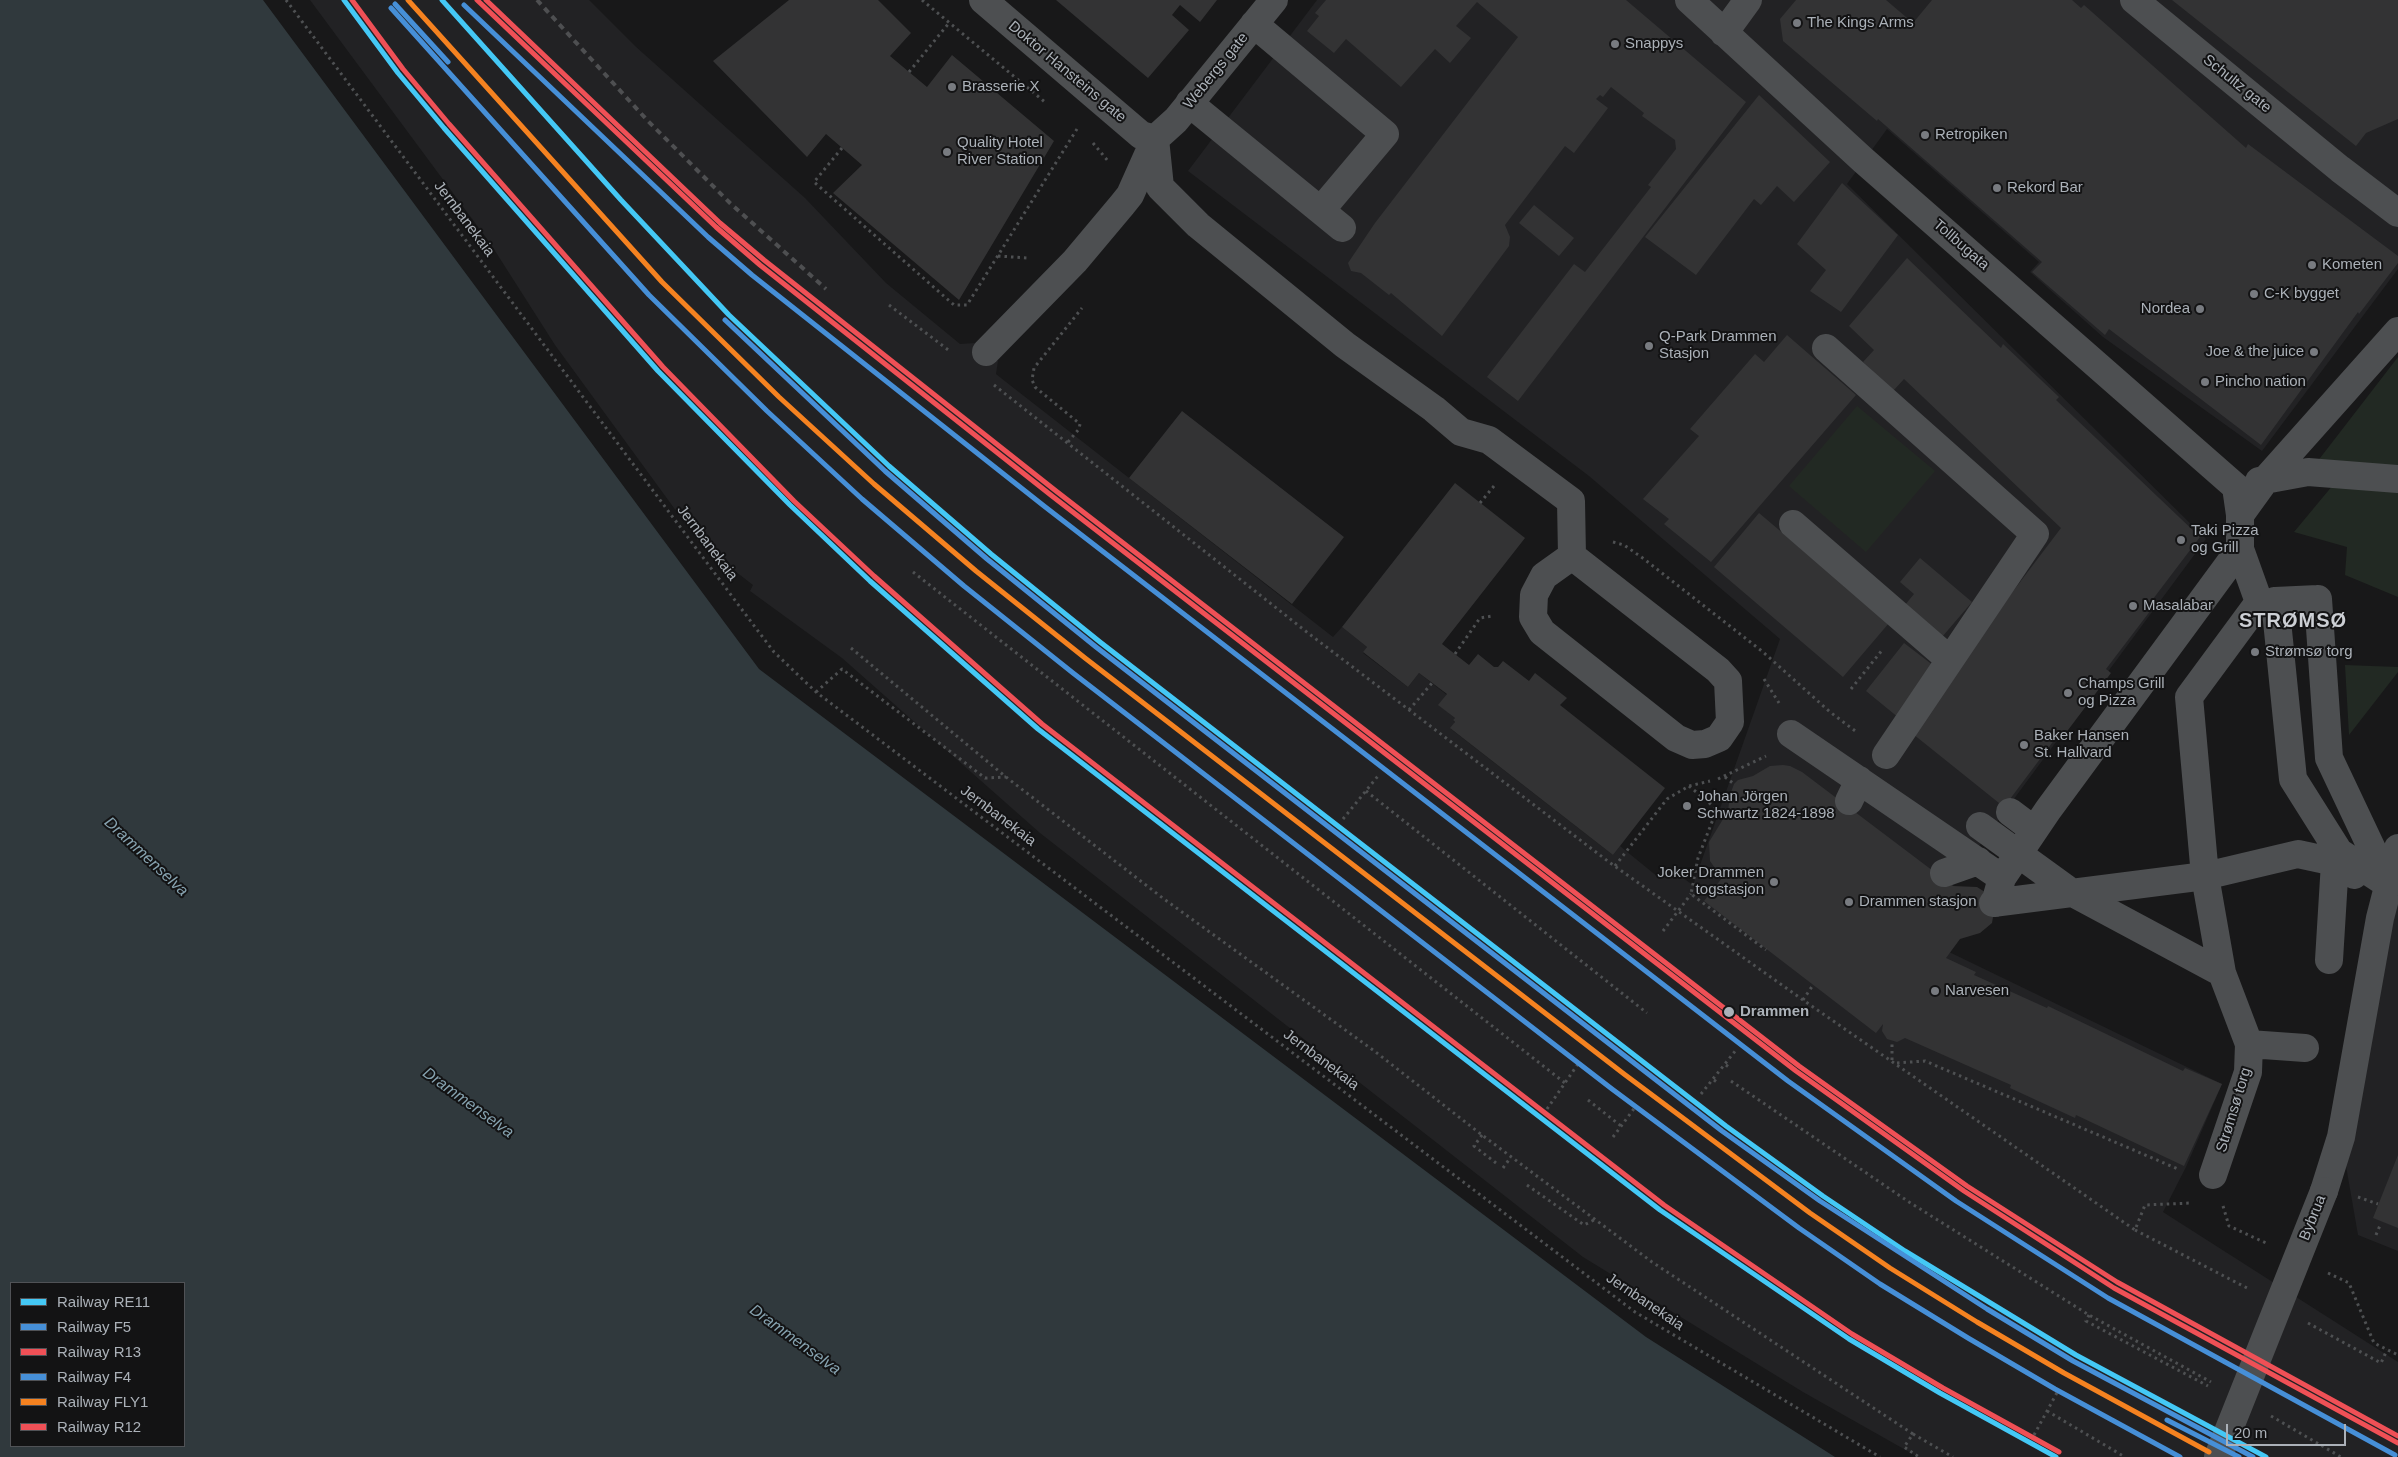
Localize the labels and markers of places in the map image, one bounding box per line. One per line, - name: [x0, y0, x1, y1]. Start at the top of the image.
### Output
- place label: The Kings Arms: [1807, 14, 1914, 32]
- marker: The Kings Arms: [1791, 17, 1803, 29]
- place label: Snappys: [1625, 35, 1683, 53]
- marker: Snappys: [1609, 38, 1621, 50]
- place label: Brasserie X: [962, 78, 1040, 96]
- marker: Brasserie X: [946, 81, 958, 93]
- place label: Retropiken: [1935, 126, 2008, 144]
- marker: Retropiken: [1919, 129, 1931, 141]
- place label: Quality Hotel River Station: [957, 134, 1043, 169]
- marker: Quality Hotel River Station: [941, 146, 953, 158]
- place label: Rekord Bar: [2007, 179, 2083, 197]
- marker: Rekord Bar: [1991, 182, 2003, 194]
- place label: Kometen: [2322, 256, 2382, 274]
- marker: Kometen: [2306, 259, 2318, 271]
- place label: C-K bygget: [2264, 285, 2339, 303]
- marker: C-K bygget: [2248, 288, 2260, 300]
- place label: Nordea: [2141, 300, 2190, 318]
- marker: Nordea: [2194, 303, 2206, 315]
- place label: Q-Park Drammen Stasjon: [1659, 328, 1777, 363]
- marker: Q-Park Drammen Stasjon: [1643, 340, 1655, 352]
- place label: Joe & the juice: [2206, 343, 2304, 361]
- marker: Joe & the juice: [2308, 346, 2320, 358]
- place label: Pincho nation: [2215, 373, 2306, 391]
- marker: Pincho nation: [2199, 376, 2211, 388]
- place label: Taki Pizza og Grill: [2191, 522, 2259, 557]
- marker: Taki Pizza og Grill: [2175, 534, 2187, 546]
- place label: Masalabar: [2143, 597, 2213, 615]
- marker: Masalabar: [2127, 600, 2139, 612]
- place label: Strømsø torg: [2265, 643, 2353, 661]
- marker: Strømsø torg: [2249, 646, 2261, 658]
- place label: Champs Grill og Pizza: [2078, 675, 2165, 710]
- marker: Champs Grill og Pizza: [2062, 687, 2074, 699]
- place label: Baker Hansen St. Hallvard: [2034, 727, 2129, 762]
- marker: Baker Hansen St. Hallvard: [2018, 739, 2030, 751]
- place label: Johan Jörgen Schwartz 1824-1898: [1697, 788, 1835, 823]
- marker: Johan Jörgen Schwartz 1824-1898: [1681, 800, 1693, 812]
- place label: Joker Drammen togstasjon: [1657, 864, 1764, 899]
- marker: Joker Drammen togstasjon: [1768, 876, 1780, 888]
- place label: Drammen stasjon: [1859, 893, 1977, 911]
- marker: Drammen stasjon: [1843, 896, 1855, 908]
- place label: Narvesen: [1945, 982, 2009, 1000]
- marker: Narvesen: [1929, 985, 1941, 997]
- place label: Drammen: [1740, 1003, 1809, 1021]
- marker: Drammen: [1722, 1005, 1736, 1019]

